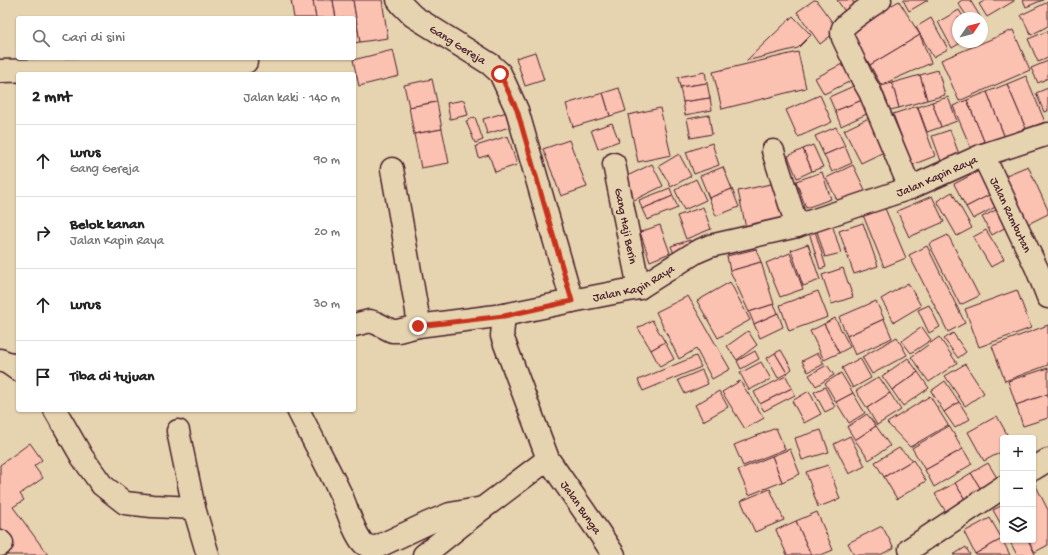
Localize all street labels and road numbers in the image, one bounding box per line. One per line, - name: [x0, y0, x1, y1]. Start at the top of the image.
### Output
- street label: Gang Gereja: [426, 23, 488, 69]
- street label: Jalan Kapin Raya: [895, 153, 980, 201]
- street label: Jalan Rambutan: [986, 176, 1033, 256]
- street label: Gang Haji Berin: [610, 187, 639, 266]
- street label: Jalan Kapin Raya: [592, 262, 678, 306]
- street label: Jalan Bunga: [556, 479, 603, 538]

